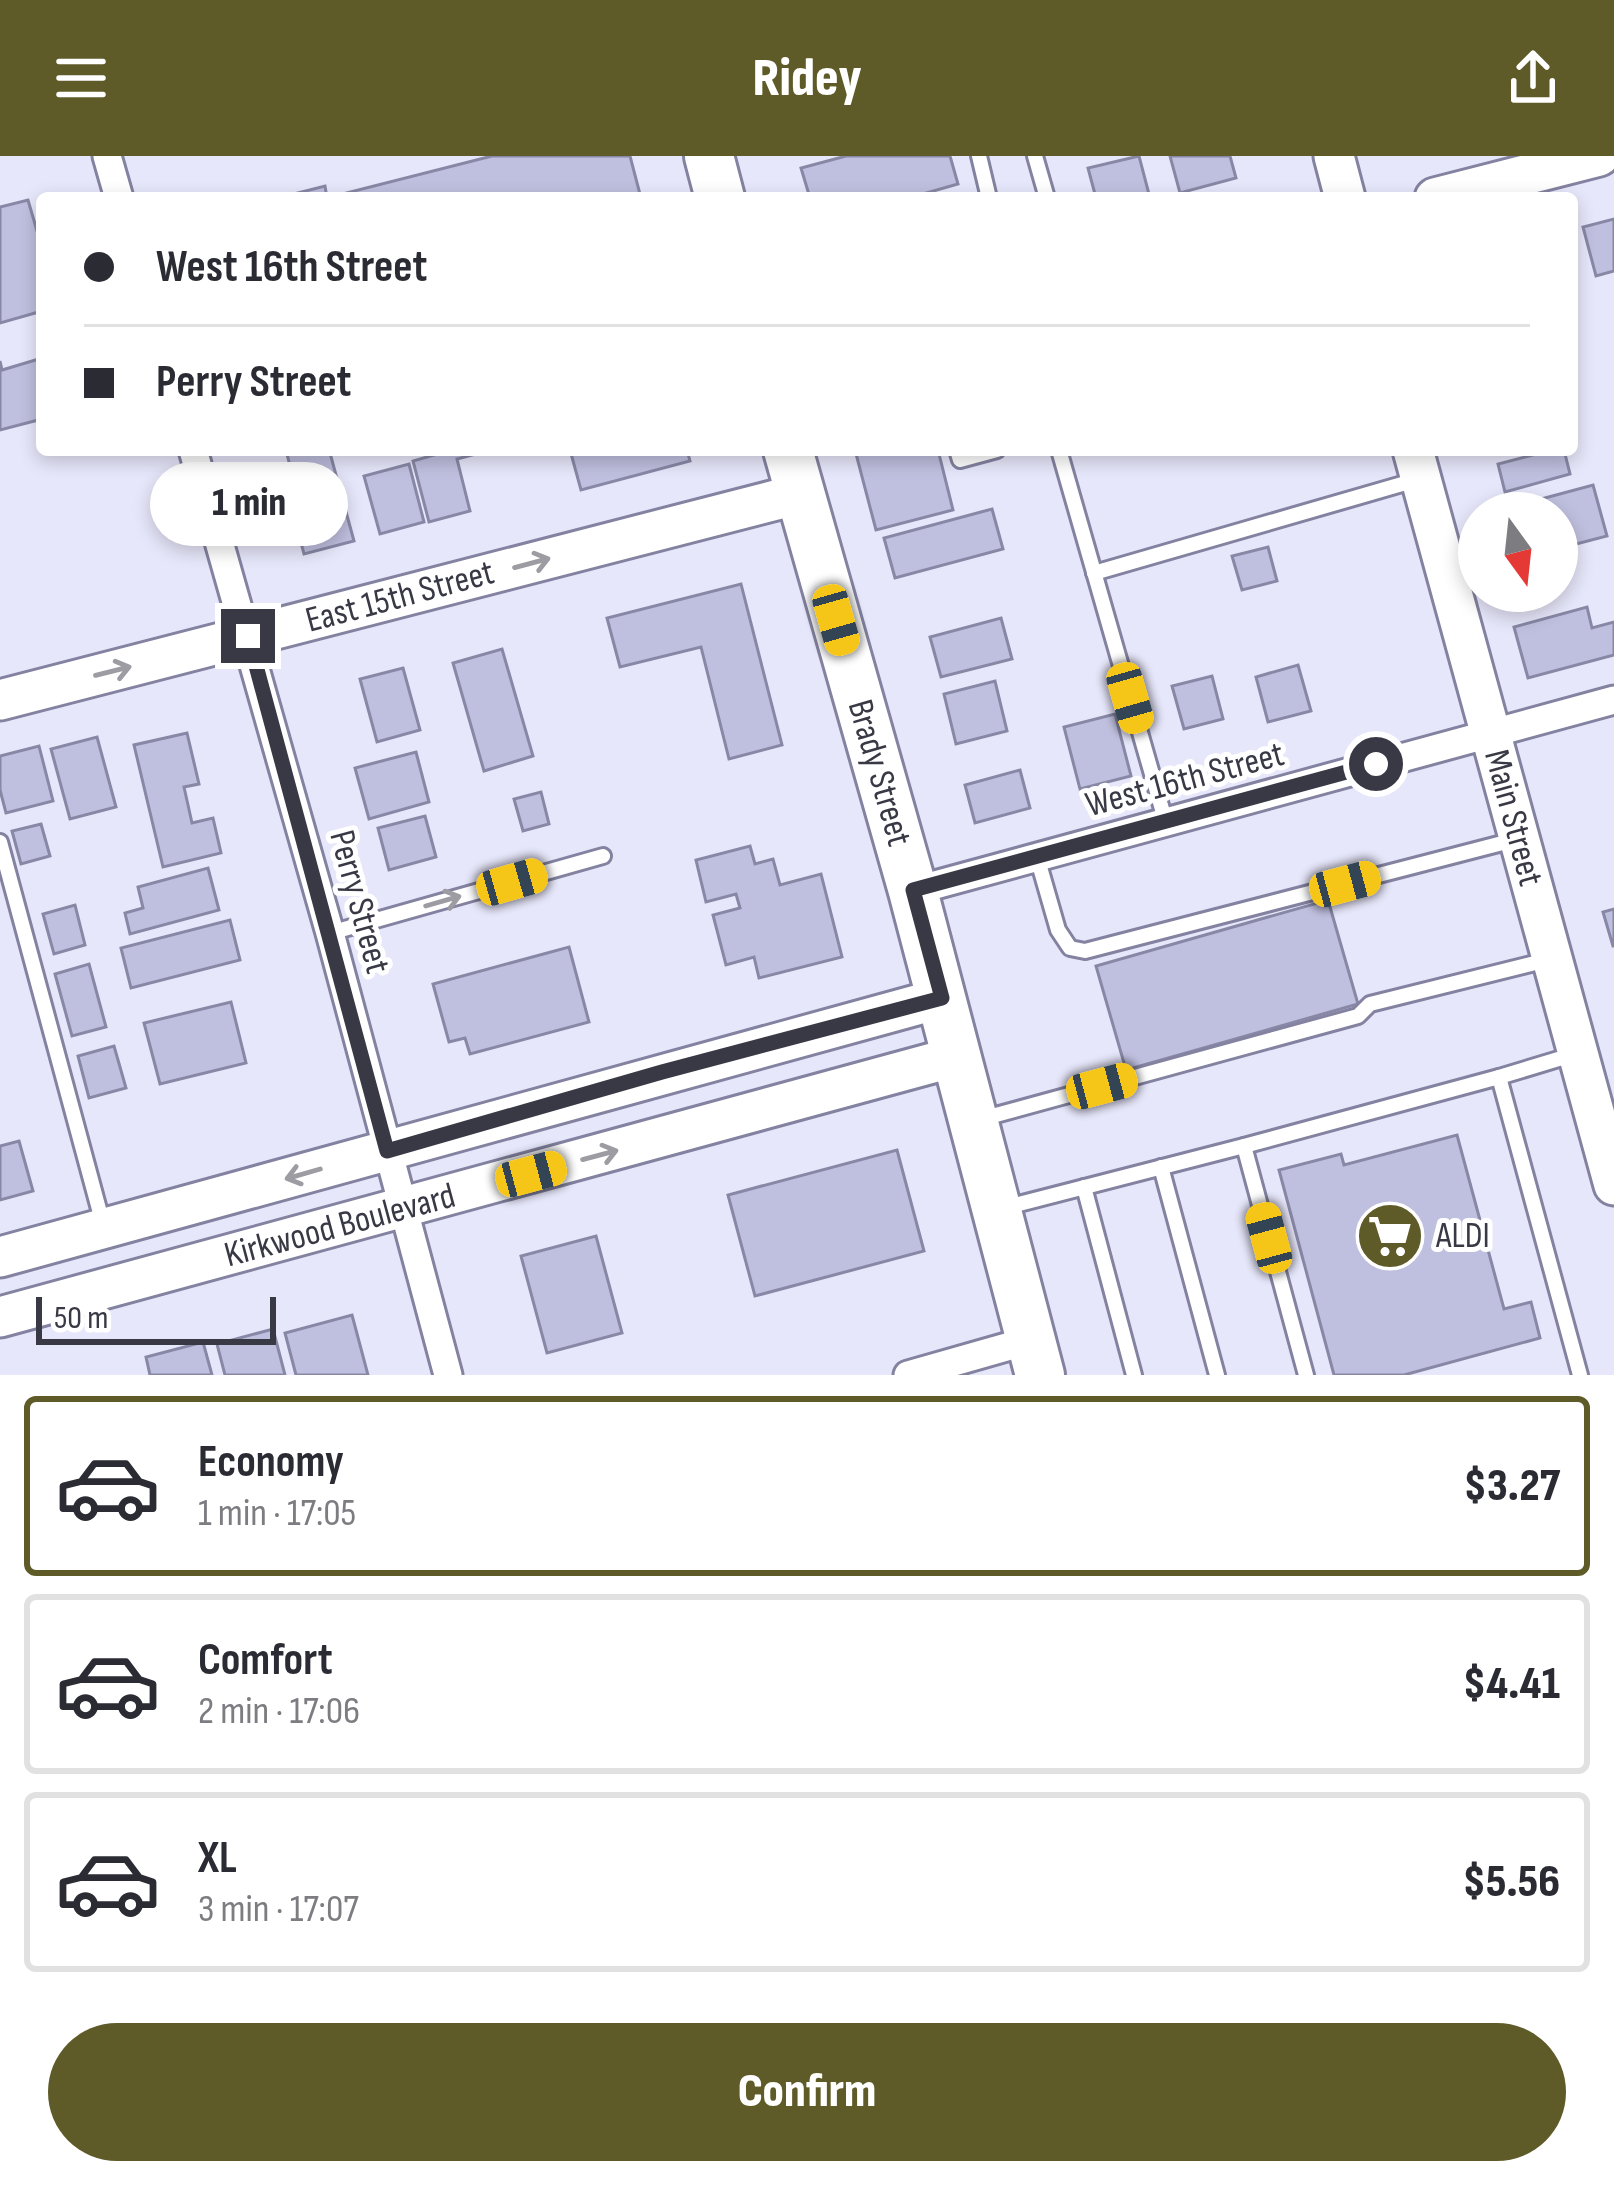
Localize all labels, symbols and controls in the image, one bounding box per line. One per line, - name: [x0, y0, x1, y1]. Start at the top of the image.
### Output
- icon: menu: [48, 45, 114, 111]
- icon: share: [1500, 45, 1566, 111]
- text: Ridey: [752, 46, 862, 111]
- text: West 16th Street: [156, 240, 427, 295]
- text: Perry Street: [156, 355, 351, 410]
- callout: 1 min: [149, 462, 347, 546]
- text: 1 min: [212, 480, 286, 527]
- north arrow: [1458, 492, 1578, 612]
- map controls: [1458, 492, 1578, 612]
- one-way arrow: [512, 550, 550, 572]
- street label: East 15th Street: [301, 551, 499, 643]
- car: [809, 580, 863, 660]
- route end: [221, 609, 275, 663]
- car: [1103, 658, 1157, 738]
- one-way arrow: [94, 659, 132, 681]
- street label: Brady Street: [838, 695, 920, 851]
- street label: West 16th Street: [1081, 733, 1289, 827]
- route start: [1349, 737, 1403, 791]
- street label: Main Street: [1474, 745, 1552, 891]
- street label: Perry Street: [319, 826, 399, 978]
- car: [472, 855, 552, 909]
- car: [1306, 857, 1384, 911]
- one-way arrow: [423, 889, 461, 911]
- car: [1063, 1059, 1141, 1113]
- one-way arrow: [580, 1143, 618, 1165]
- car: [492, 1147, 570, 1201]
- one-way arrow: [285, 1164, 323, 1186]
- street label: Kirkwood Boulevard: [220, 1175, 460, 1277]
- car: [1242, 1199, 1296, 1277]
- supermarket icon: ALDI: [1355, 1201, 1425, 1271]
- place label: ALDI: [1435, 1215, 1490, 1258]
- scale bar: [36, 1291, 276, 1344]
- text: 50 m: [54, 1298, 108, 1338]
- icon: car: [54, 1432, 162, 1540]
- text: Economy: [198, 1435, 344, 1490]
- text: $3.27: [1464, 1459, 1560, 1514]
- text: 1 min · 17:05: [198, 1490, 356, 1537]
- icon: car: [54, 1630, 162, 1738]
- text: Comfort: [198, 1633, 333, 1688]
- text: $4.41: [1463, 1657, 1560, 1712]
- text: 2 min · 17:06: [198, 1688, 360, 1735]
- icon: car: [54, 1828, 162, 1936]
- text: XL: [198, 1831, 237, 1886]
- text: $5.56: [1463, 1855, 1560, 1910]
- text: 3 min · 17:07: [198, 1886, 359, 1933]
- button: Confirm: [48, 2023, 1566, 2161]

